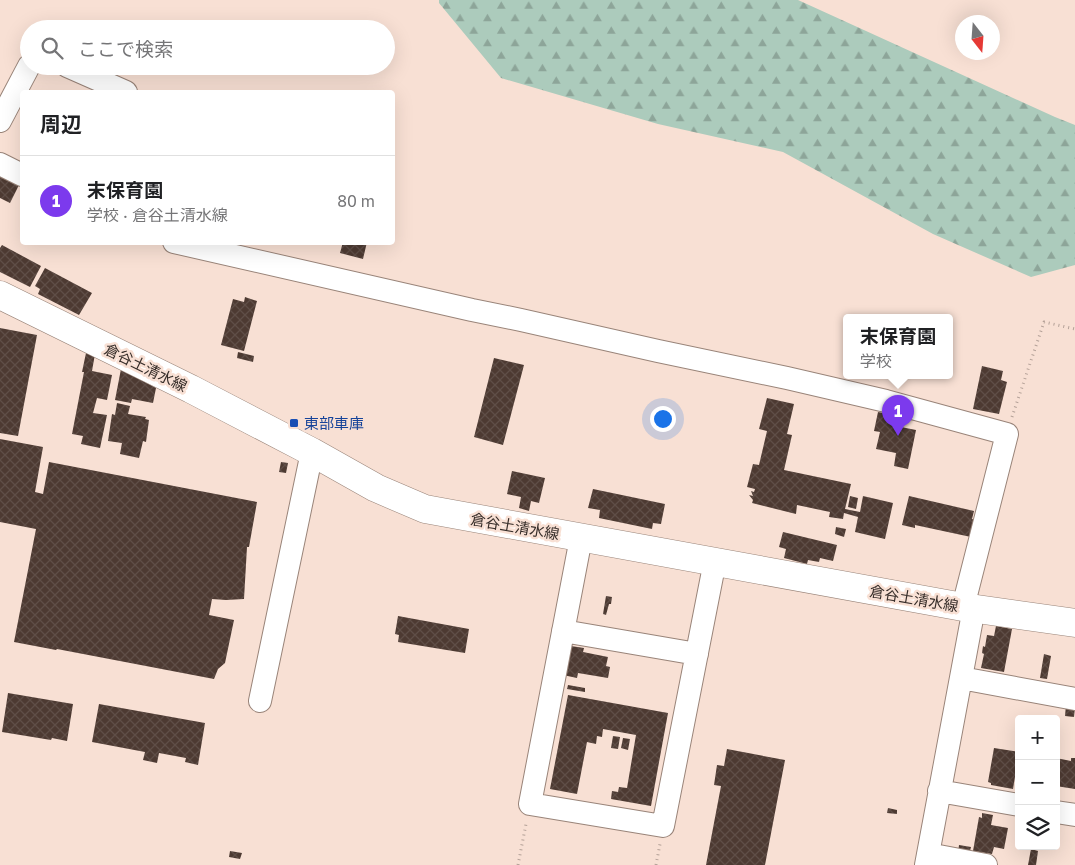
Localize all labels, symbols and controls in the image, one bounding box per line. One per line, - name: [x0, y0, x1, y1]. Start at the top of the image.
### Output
- north arrow: [955, 15, 1000, 60]
- search box: [20, 20, 395, 75]
- icon: search: [38, 34, 66, 62]
- text: ここで検索: [78, 37, 173, 60]
- text: 周辺: [40, 111, 82, 137]
- text: 末保育園: [87, 178, 163, 201]
- text: 1: [52, 191, 60, 211]
- text: 80 m: [337, 191, 375, 211]
- text: 学校 · 倉谷土清水線: [87, 205, 228, 225]
- popup: [843, 314, 953, 379]
- text: 末保育園: [860, 324, 936, 347]
- street label: 倉谷土清水線: [102, 339, 190, 395]
- text: 学校: [860, 351, 892, 371]
- pin: 1: [882, 395, 914, 436]
- your location: [650, 406, 676, 432]
- place label: 東部車庫: [304, 414, 364, 432]
- marker: 東部車庫: [288, 417, 300, 429]
- street label: 倉谷土清水線: [469, 509, 561, 543]
- street label: 倉谷土清水線: [868, 581, 960, 615]
- map controls: [1015, 715, 1060, 850]
- button: +: [1015, 715, 1060, 760]
- button: −: [1015, 760, 1060, 805]
- button: layers: [1015, 805, 1060, 850]

